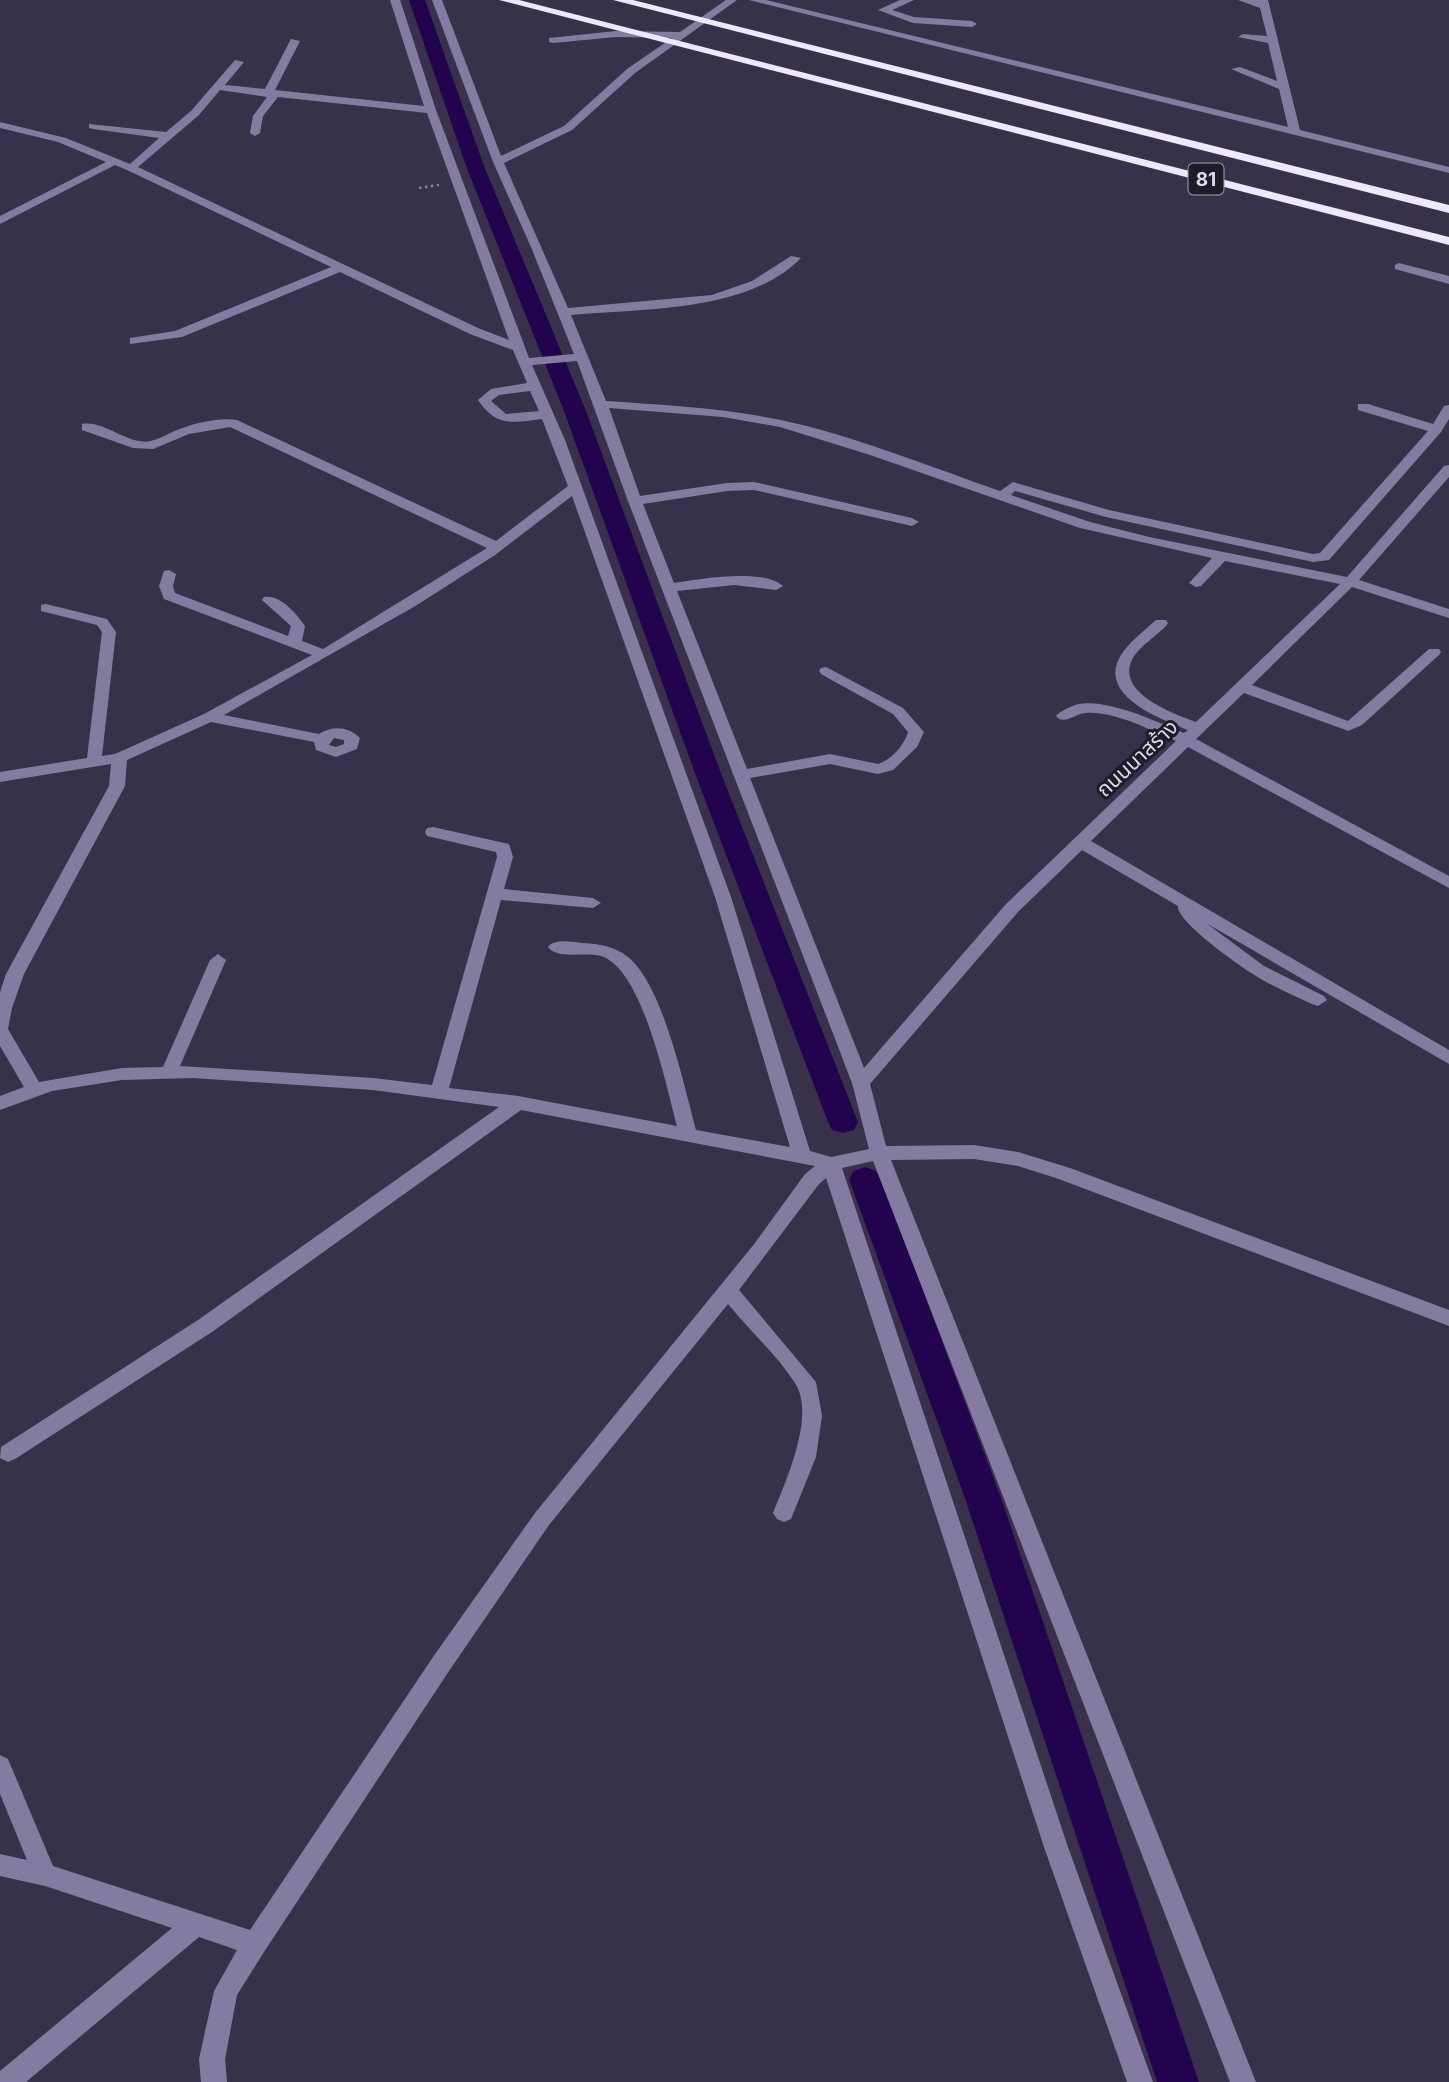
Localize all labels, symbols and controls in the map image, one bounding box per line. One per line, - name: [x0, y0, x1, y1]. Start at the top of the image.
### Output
- road number: 81: [1188, 164, 1224, 195]
- street label: ถนนนาสร้าง: [1091, 714, 1183, 802]

